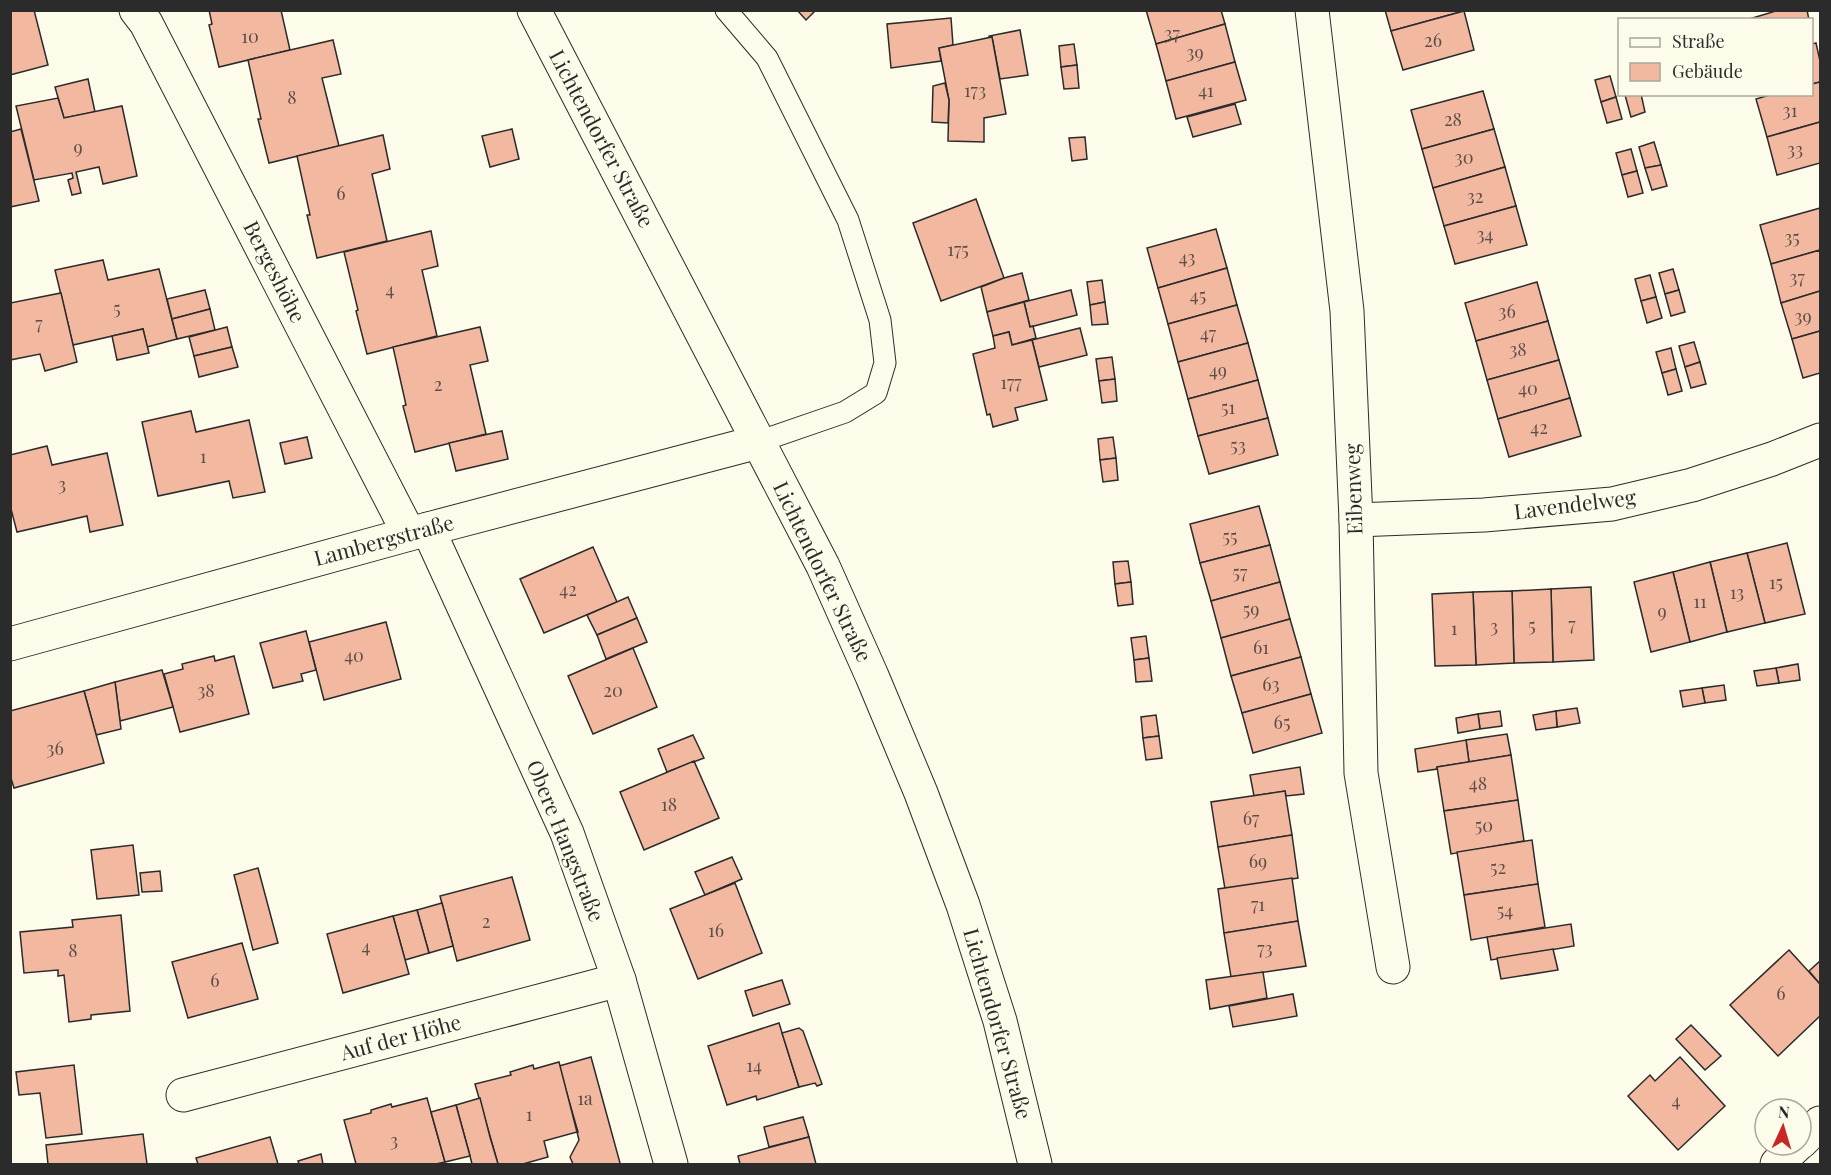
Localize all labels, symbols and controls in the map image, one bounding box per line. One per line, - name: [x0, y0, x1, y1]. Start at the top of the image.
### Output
- legend: [1618, 18, 1813, 96]
- house number: 37: [1164, 21, 1180, 45]
- house number: 10: [241, 24, 259, 48]
- house number: 26: [1424, 28, 1442, 52]
- text: Straße: [1672, 29, 1725, 53]
- house number: 39: [1186, 40, 1204, 64]
- street label: Lichtendorfer Straße: [544, 44, 661, 232]
- text: Gebäude: [1672, 59, 1743, 83]
- house number: 173: [964, 78, 986, 102]
- house number: 41: [1198, 78, 1214, 102]
- house number: 8: [287, 85, 297, 109]
- house number: 31: [1783, 98, 1798, 122]
- house number: 28: [1444, 107, 1462, 131]
- house number: 9: [73, 135, 83, 159]
- house number: 33: [1787, 137, 1803, 161]
- house number: 30: [1455, 145, 1473, 169]
- house number: 6: [336, 181, 346, 205]
- house number: 32: [1467, 184, 1483, 208]
- street label: Bergeshöhe: [238, 215, 313, 327]
- house number: 34: [1476, 222, 1494, 246]
- house number: 35: [1784, 225, 1800, 249]
- house number: 175: [947, 237, 969, 261]
- house number: 43: [1179, 245, 1195, 269]
- house number: 37: [1789, 265, 1805, 289]
- house number: 4: [386, 277, 395, 301]
- house number: 45: [1190, 283, 1206, 307]
- house number: 5: [113, 296, 121, 320]
- house number: 36: [1498, 299, 1516, 323]
- house number: 39: [1794, 304, 1812, 328]
- house number: 7: [35, 311, 43, 335]
- house number: 47: [1200, 321, 1217, 345]
- house number: 38: [1509, 337, 1527, 361]
- house number: 49: [1209, 358, 1227, 382]
- house number: 177: [1000, 370, 1022, 394]
- house number: 2: [434, 372, 442, 396]
- house number: 40: [1518, 376, 1538, 400]
- house number: 51: [1221, 395, 1235, 419]
- house number: 42: [1530, 415, 1548, 439]
- house number: 53: [1230, 433, 1246, 457]
- street label: Eibenweg: [1336, 443, 1368, 535]
- house number: 1: [200, 444, 207, 468]
- house number: 3: [58, 472, 66, 496]
- street label: Lichtendorfer Straße: [768, 476, 880, 666]
- street label: Lavendelweg: [1512, 482, 1637, 524]
- street label: Lambergstraße: [310, 507, 457, 571]
- house number: 55: [1223, 524, 1237, 548]
- house number: 57: [1233, 560, 1248, 584]
- house number: 15: [1769, 570, 1783, 594]
- house number: 42: [559, 577, 577, 601]
- house number: 13: [1730, 580, 1744, 604]
- house number: 11: [1693, 589, 1707, 613]
- house number: 59: [1243, 597, 1259, 621]
- house number: 9: [1657, 599, 1667, 623]
- house number: 7: [1568, 612, 1576, 636]
- house number: 5: [1528, 613, 1536, 637]
- house number: 3: [1490, 614, 1498, 638]
- house number: 1: [1451, 616, 1458, 640]
- house number: 61: [1253, 635, 1269, 659]
- house number: 40: [344, 643, 364, 667]
- house number: 63: [1262, 672, 1280, 696]
- house number: 38: [197, 678, 215, 702]
- house number: 20: [603, 678, 623, 702]
- house number: 65: [1274, 710, 1290, 734]
- house number: 36: [46, 736, 64, 760]
- street label: Obere Hangstraße: [522, 755, 612, 925]
- house number: 48: [1469, 771, 1487, 795]
- house number: 18: [661, 792, 677, 816]
- house number: 67: [1243, 806, 1260, 830]
- house number: 50: [1475, 813, 1493, 837]
- house number: 69: [1249, 849, 1267, 873]
- house number: 52: [1490, 855, 1506, 879]
- house number: 71: [1251, 892, 1265, 916]
- house number: 54: [1497, 898, 1513, 922]
- house number: 2: [482, 909, 490, 933]
- house number: 16: [708, 918, 724, 942]
- street label: Lichtendorfer Straße: [958, 925, 1040, 1122]
- house number: 4: [362, 934, 371, 958]
- house number: 73: [1257, 936, 1273, 960]
- house number: 8: [68, 938, 78, 962]
- house number: 6: [210, 968, 220, 992]
- house number: 6: [1776, 981, 1786, 1005]
- street label: Auf der Höhe: [336, 1007, 464, 1066]
- house number: 14: [746, 1053, 762, 1077]
- house number: 1a: [577, 1086, 593, 1110]
- house number: 4: [1672, 1088, 1681, 1112]
- north arrow: [1753, 1097, 1813, 1157]
- text: N: [1778, 1101, 1791, 1122]
- house number: 1: [526, 1102, 533, 1126]
- house number: 3: [390, 1128, 398, 1152]

